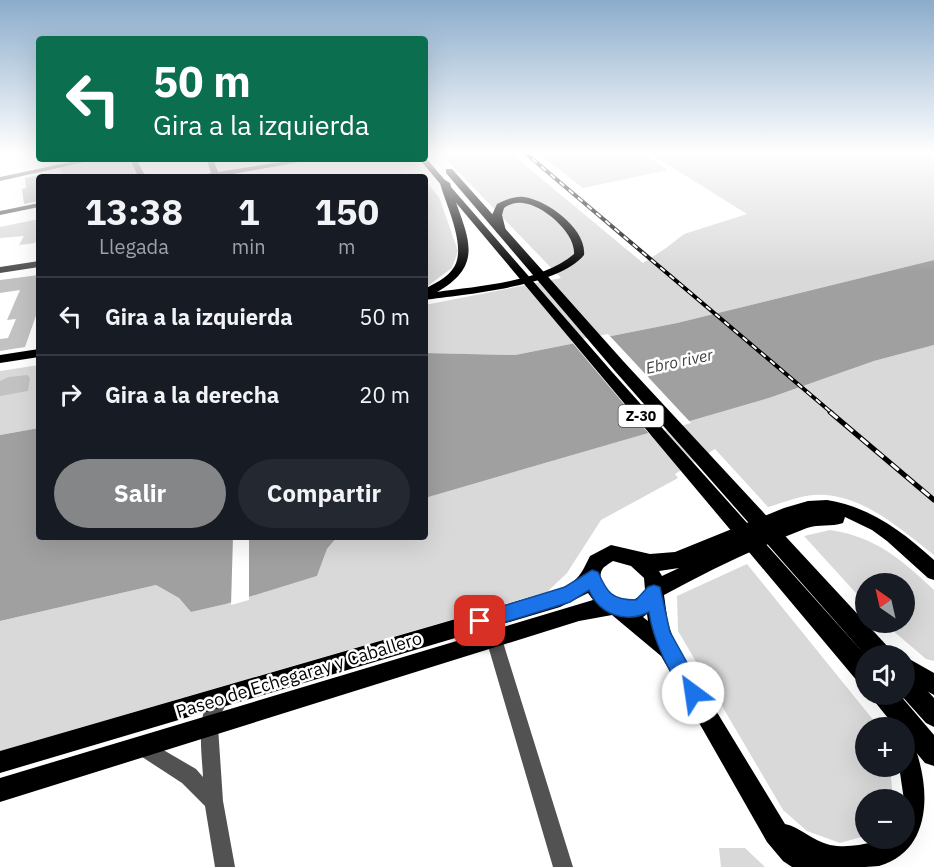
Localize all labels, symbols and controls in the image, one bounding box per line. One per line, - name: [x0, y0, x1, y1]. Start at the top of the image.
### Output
- text: 50 m: [153, 54, 251, 109]
- icon: left: [54, 60, 132, 138]
- text: Gira a la izquierda: [153, 107, 369, 142]
- text: 13:38: [85, 188, 183, 235]
- text: 1: [238, 188, 260, 235]
- text: 150: [314, 188, 379, 235]
- text: Llegada: [99, 233, 169, 260]
- text: min: [232, 233, 266, 260]
- text: m: [338, 233, 356, 260]
- icon: left: [54, 300, 87, 333]
- text: Gira a la izquierda: [105, 302, 293, 331]
- text: 50 m: [359, 302, 410, 331]
- water label: Ebro river: [644, 344, 716, 378]
- icon: right: [54, 378, 87, 411]
- text: Gira a la derecha: [105, 380, 279, 409]
- text: 20 m: [359, 380, 410, 409]
- road number: Z-30: [618, 405, 664, 427]
- button: Salir: [54, 459, 226, 528]
- button: Compartir: [238, 459, 410, 528]
- north arrow: [855, 573, 915, 633]
- map controls: [855, 573, 915, 849]
- pin: [454, 595, 505, 646]
- icon: arrive: [463, 604, 496, 637]
- street label: Paseo de Echegaray y Caballero: [173, 626, 425, 723]
- button: sound: [855, 645, 915, 705]
- position arrow: [661, 661, 725, 725]
- button: +: [855, 717, 915, 777]
- button: −: [855, 789, 915, 849]

